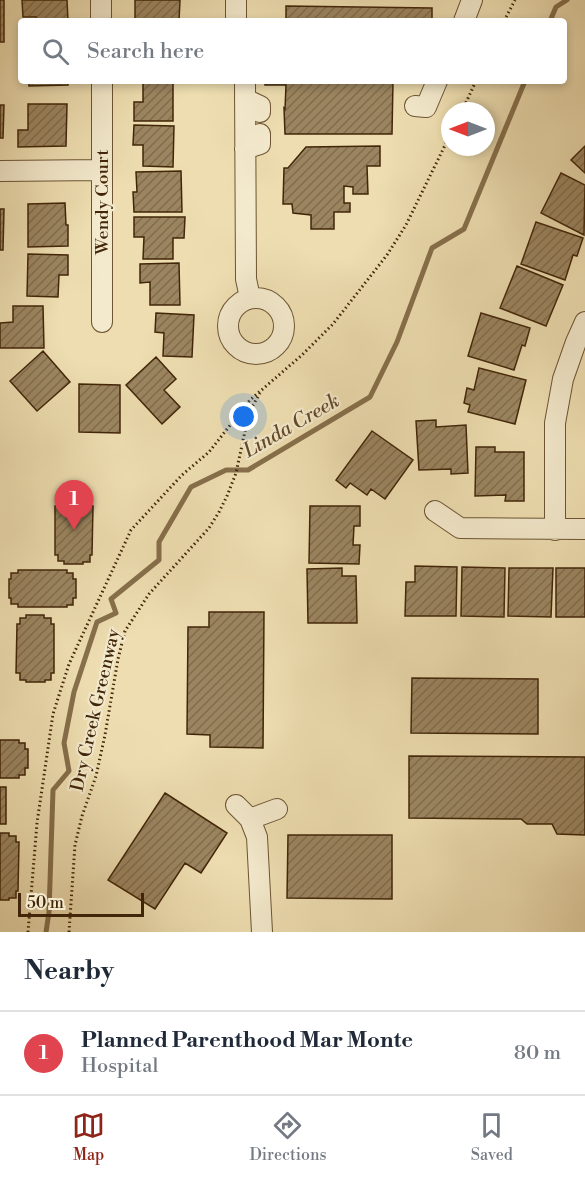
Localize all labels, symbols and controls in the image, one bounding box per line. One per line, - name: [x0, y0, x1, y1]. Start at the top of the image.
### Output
- search box: [18, 18, 567, 84]
- icon: search: [39, 35, 72, 68]
- text: Search here: [87, 38, 204, 65]
- north arrow: [441, 102, 495, 156]
- street label: Wendy Court: [91, 149, 114, 256]
- water label: Linda Creek: [238, 389, 344, 464]
- your location: [229, 402, 258, 431]
- pin: 1: [54, 480, 94, 530]
- street label: Dry Creek Greenway: [66, 626, 125, 794]
- scale bar: [18, 890, 144, 918]
- text: 50 m: [27, 893, 64, 913]
- text: Nearby: [24, 955, 114, 987]
- text: Planned Parenthood Mar Monte: [81, 1027, 413, 1054]
- text: 1: [39, 1041, 48, 1066]
- text: 80 m: [514, 1041, 561, 1066]
- text: Hospital: [81, 1054, 158, 1079]
- tab: Map: [72, 1109, 105, 1165]
- tab: Directions: [249, 1109, 327, 1165]
- tab: Saved: [471, 1109, 513, 1165]

